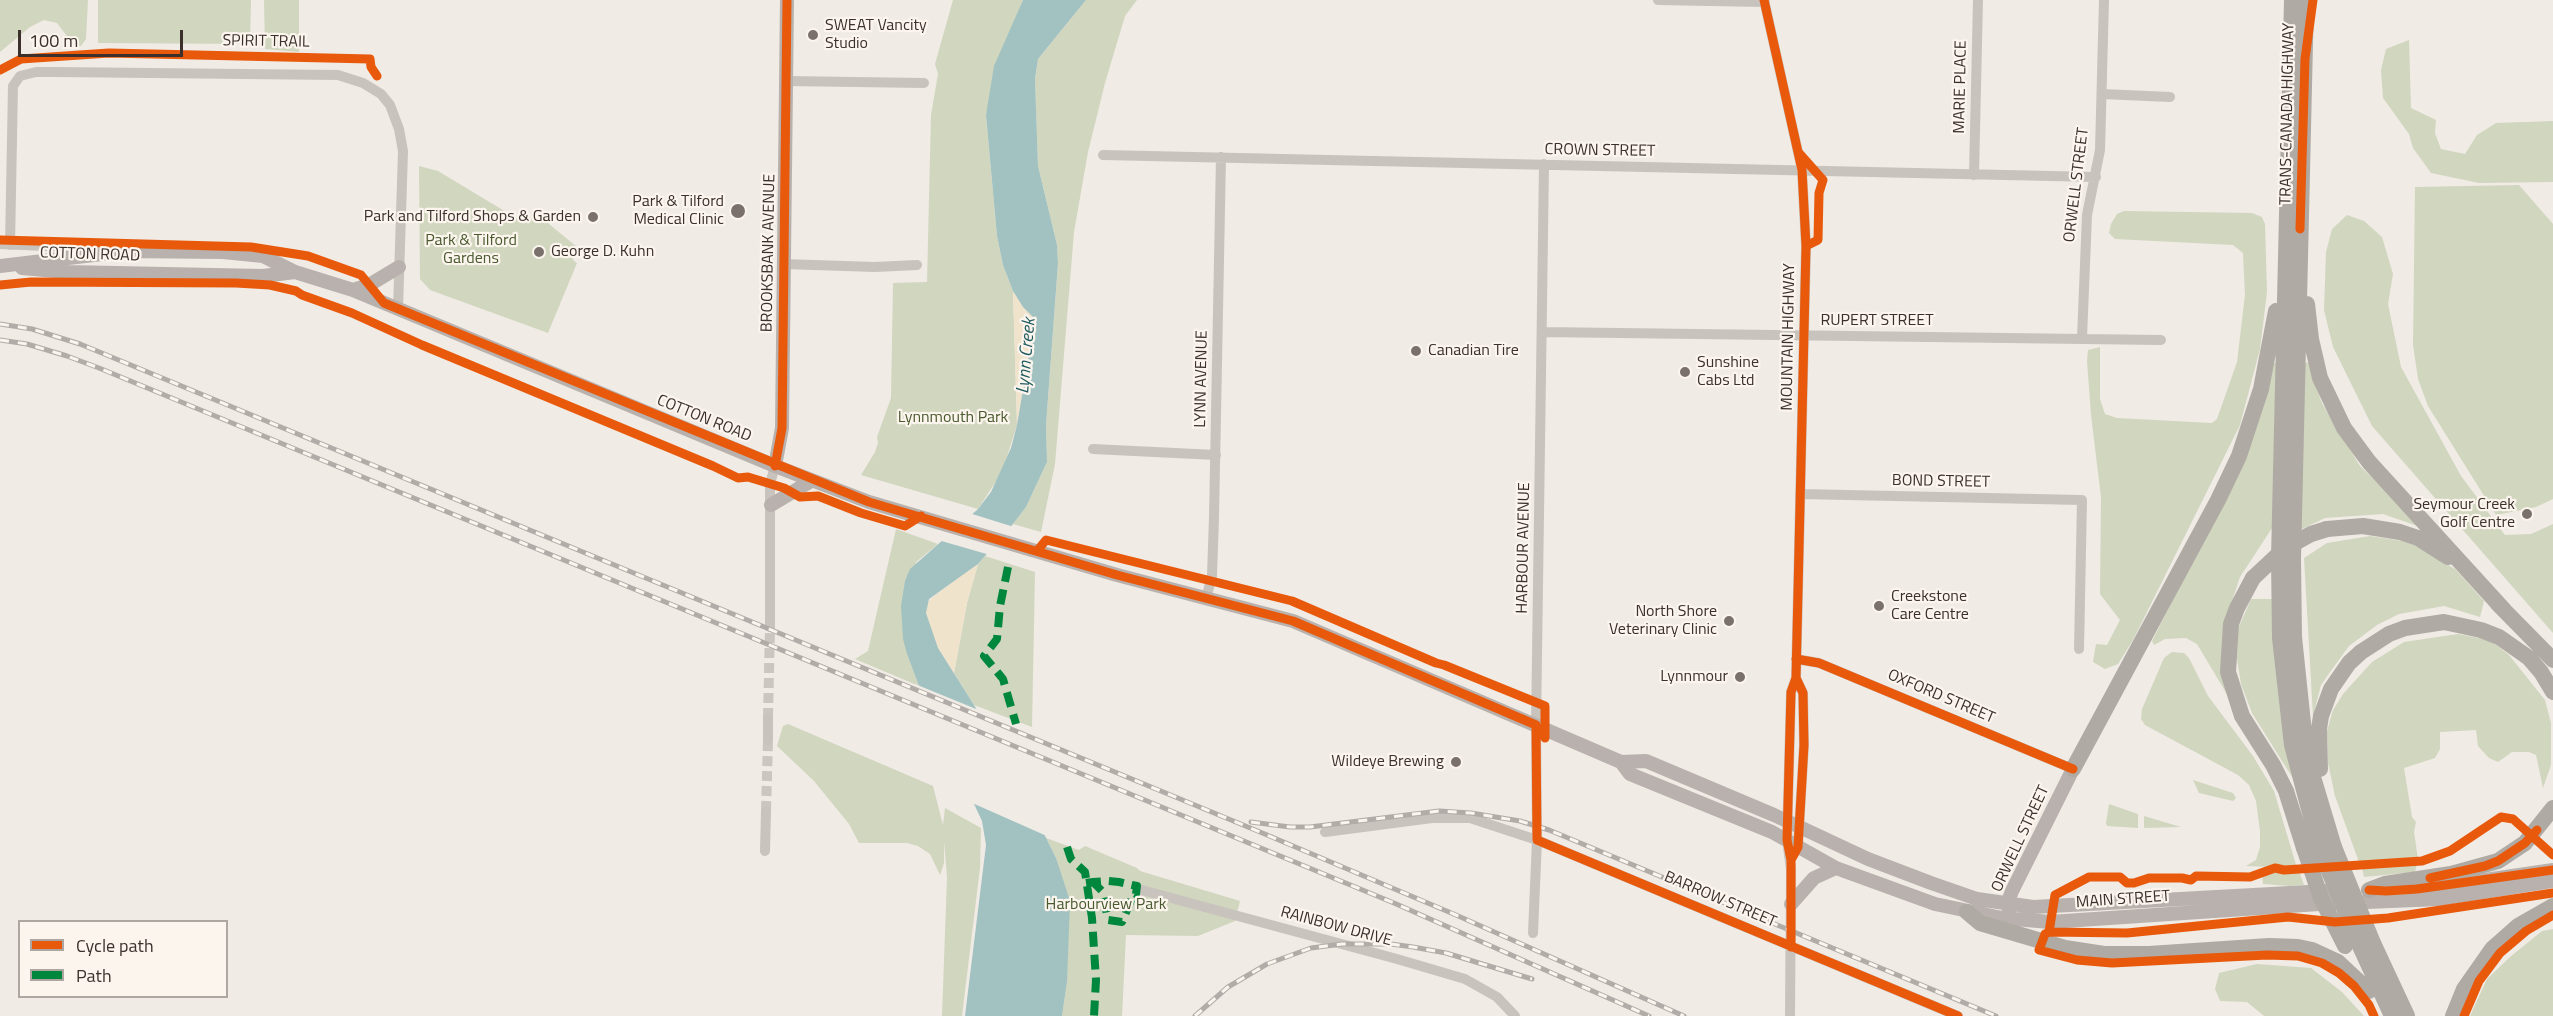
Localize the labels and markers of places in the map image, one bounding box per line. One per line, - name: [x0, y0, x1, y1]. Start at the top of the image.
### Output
- place label: SWEAT Vancity Studio: [825, 16, 927, 54]
- marker: SWEAT Vancity Studio: [806, 28, 820, 42]
- place label: Park & Tilford Medical Clinic: [632, 192, 724, 230]
- marker: Park & Tilford Medical Clinic: [729, 202, 747, 220]
- place label: Park and Tilford Shops & Garden: [364, 207, 581, 227]
- marker: Park and Tilford Shops & Garden: [586, 210, 600, 224]
- place label: George D. Kuhn: [551, 242, 654, 262]
- marker: George D. Kuhn: [532, 245, 546, 259]
- place label: Canadian Tire: [1428, 341, 1519, 361]
- marker: Canadian Tire: [1409, 344, 1423, 358]
- place label: Sunshine Cabs Ltd: [1697, 353, 1759, 391]
- marker: Sunshine Cabs Ltd: [1678, 365, 1692, 379]
- place label: Seymour Creek Golf Centre: [2413, 495, 2515, 533]
- marker: Seymour Creek Golf Centre: [2520, 507, 2534, 521]
- place label: Creekstone Care Centre: [1891, 587, 1969, 625]
- marker: Creekstone Care Centre: [1872, 599, 1886, 613]
- place label: North Shore Veterinary Clinic: [1609, 602, 1717, 640]
- marker: North Shore Veterinary Clinic: [1722, 614, 1736, 628]
- place label: Lynnmour: [1660, 667, 1728, 687]
- marker: Lynnmour: [1733, 670, 1747, 684]
- place label: Wildeye Brewing: [1331, 752, 1444, 772]
- marker: Wildeye Brewing: [1449, 755, 1463, 769]

